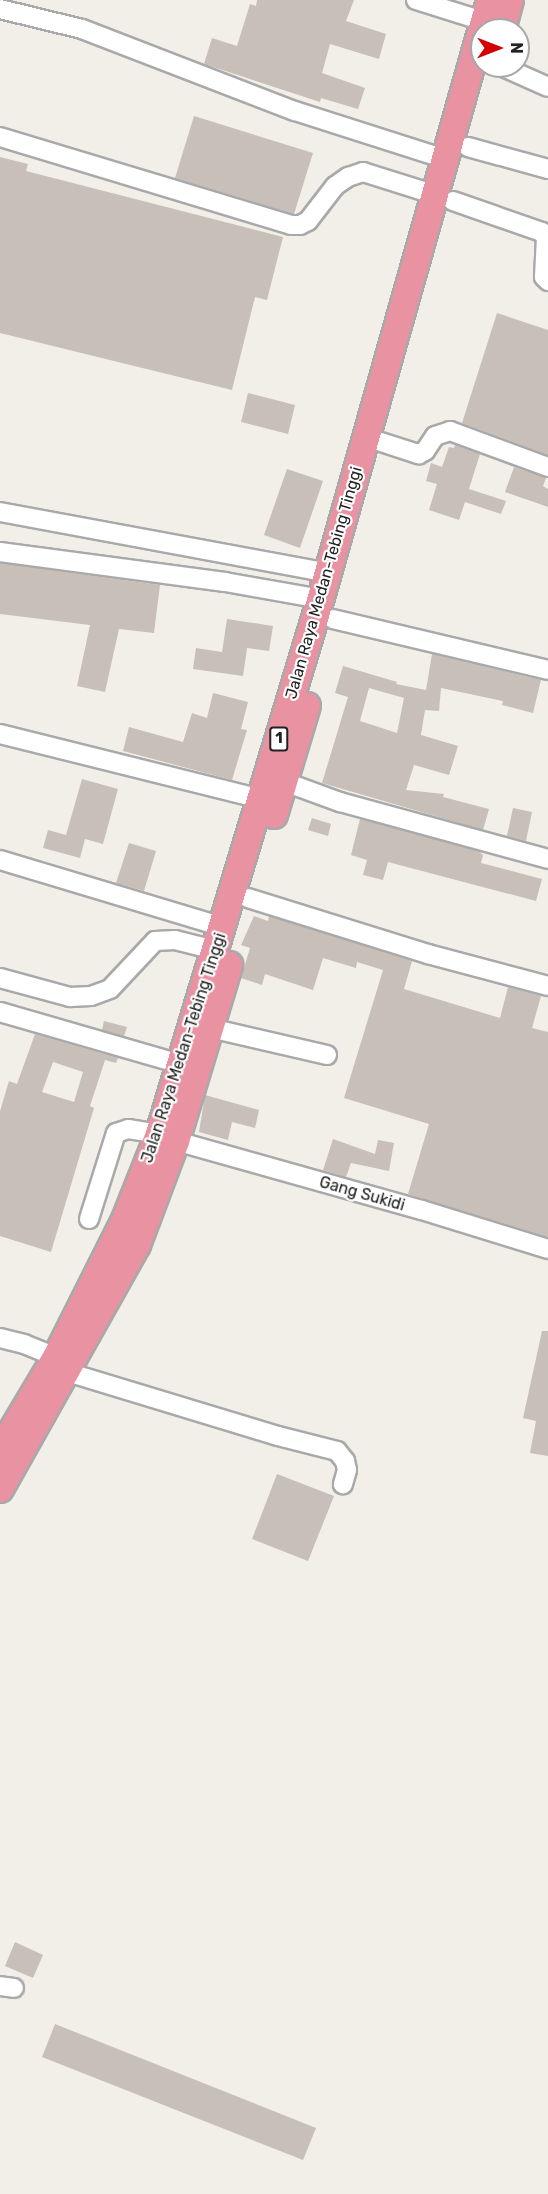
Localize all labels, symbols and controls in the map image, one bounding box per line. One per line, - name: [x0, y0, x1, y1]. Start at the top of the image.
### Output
- north arrow: [470, 18, 530, 78]
- text: N: [507, 42, 526, 54]
- street label: Jalan Raya Medan-Tebing Tinggi: [282, 464, 366, 702]
- road number: 1: [268, 727, 290, 751]
- street label: Jalan Raya Medan-Tebing Tinggi: [138, 930, 230, 1166]
- street label: Gang Sukidi: [317, 1173, 407, 1215]

